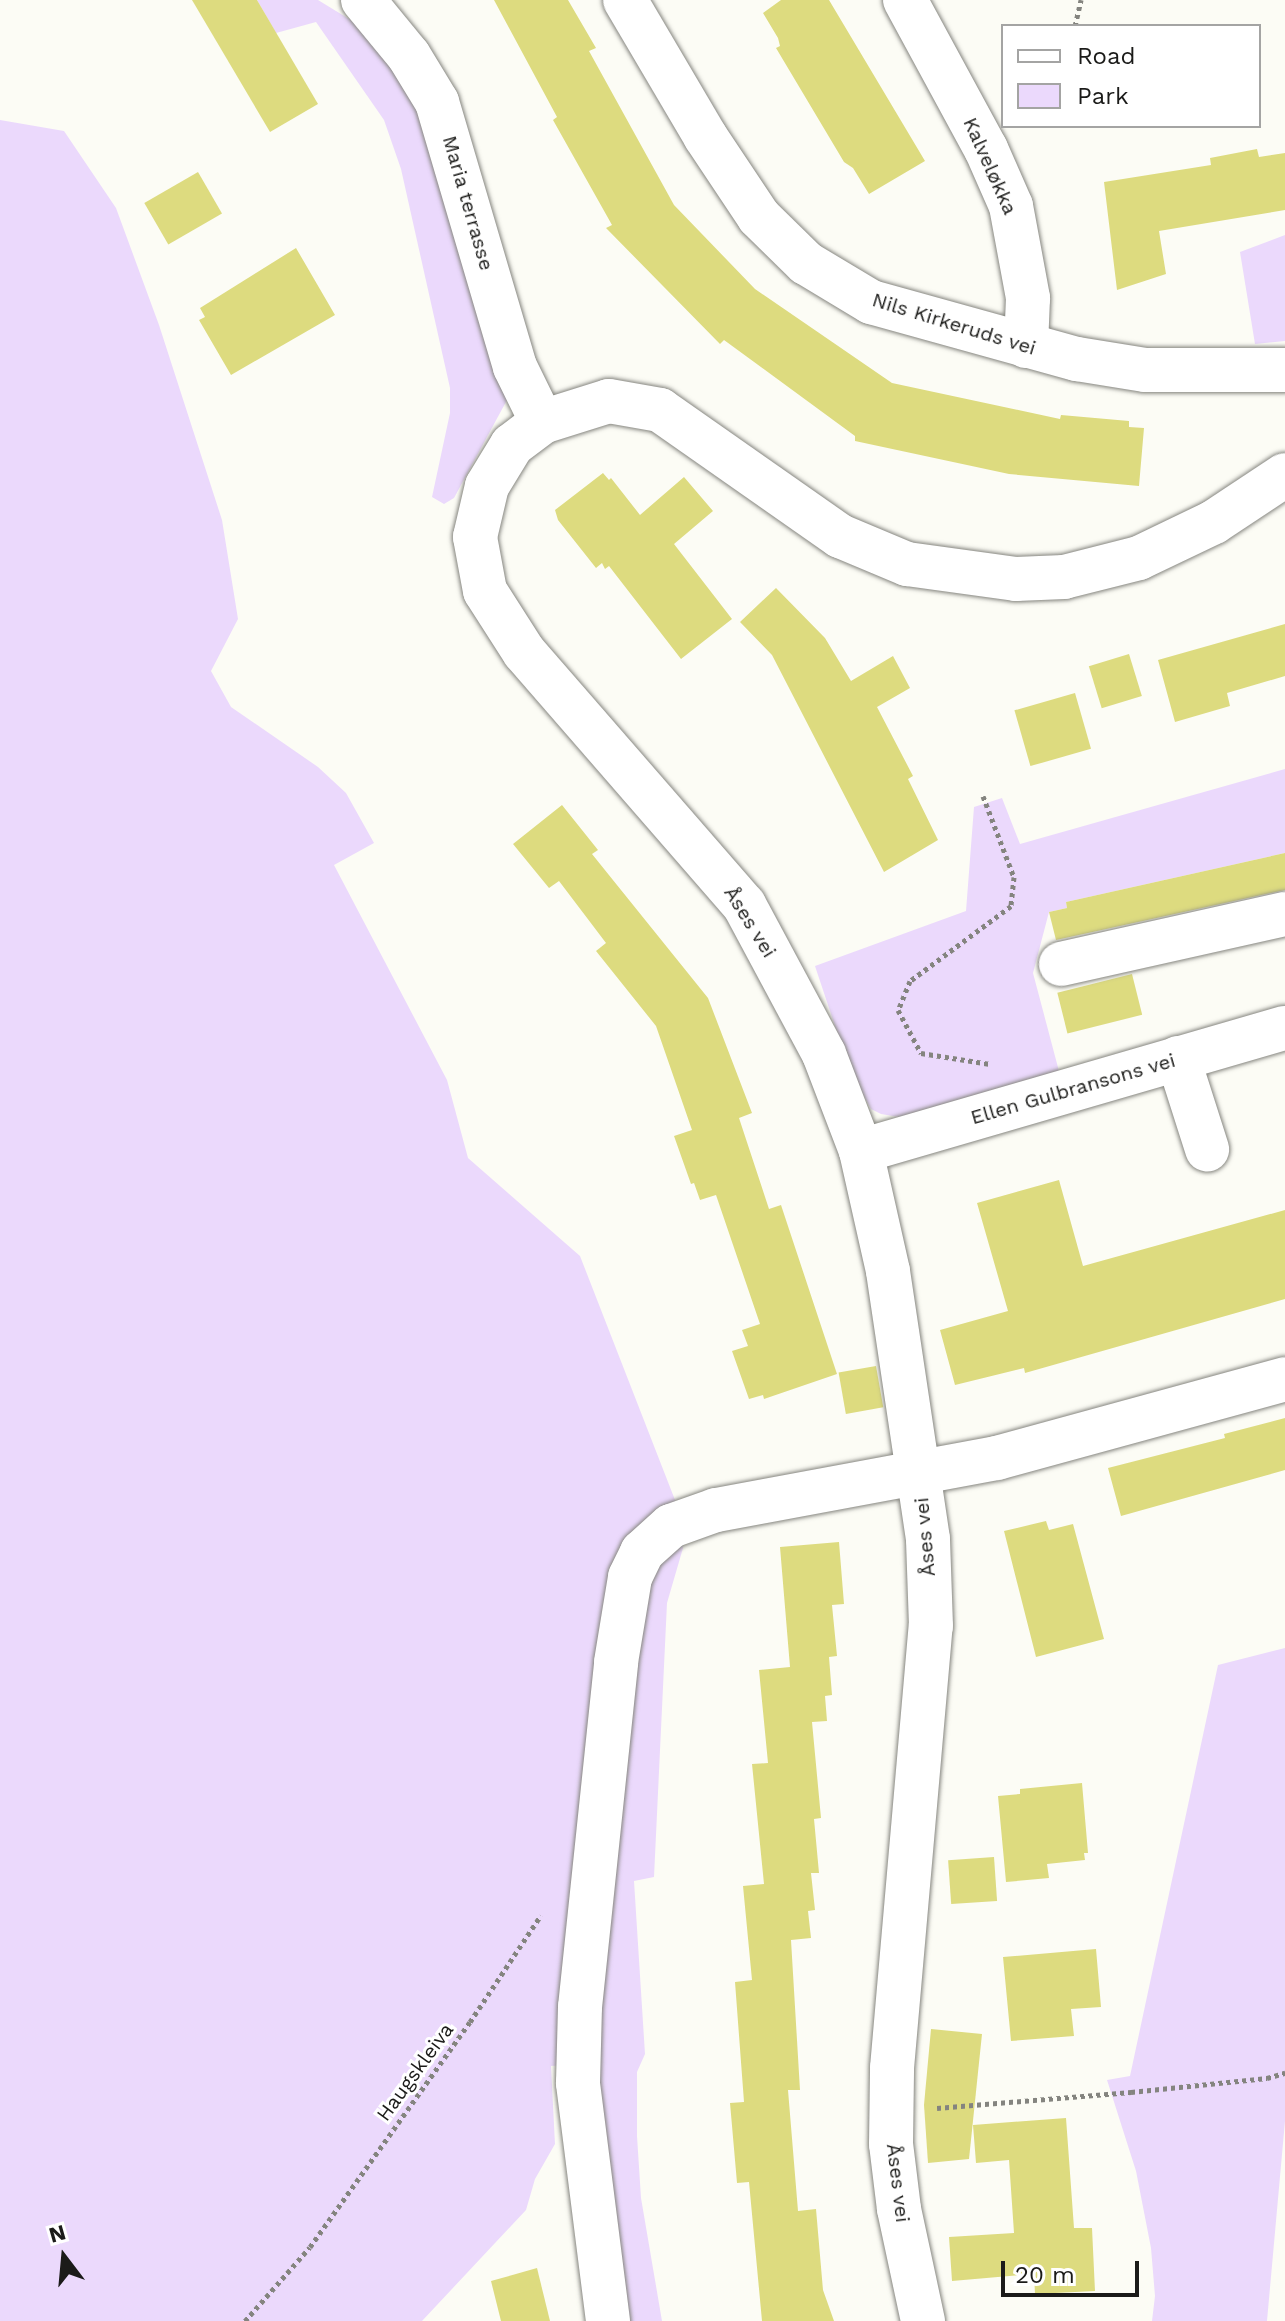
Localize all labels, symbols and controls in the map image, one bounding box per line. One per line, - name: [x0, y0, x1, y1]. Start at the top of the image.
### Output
- legend: [1001, 24, 1261, 128]
- text: Road: [1077, 42, 1136, 70]
- text: Park: [1077, 82, 1129, 110]
- street label: Kalveløkka: [958, 114, 1022, 218]
- street label: Maria terrasse: [437, 133, 499, 273]
- street label: Nils Kirkeruds vei: [869, 288, 1039, 360]
- street label: Åses vei: [719, 882, 781, 962]
- street label: Ellen Gulbransons vei: [968, 1048, 1178, 1130]
- street label: Åses vei: [910, 1496, 940, 1578]
- street label: Haugskleiva: [371, 2018, 459, 2126]
- street label: Åses vei: [881, 2142, 915, 2224]
- north arrow: [24, 2217, 104, 2297]
- text: N: [46, 2219, 69, 2248]
- scale bar: [1005, 2245, 1143, 2295]
- text: 20 m: [1015, 2261, 1075, 2289]

